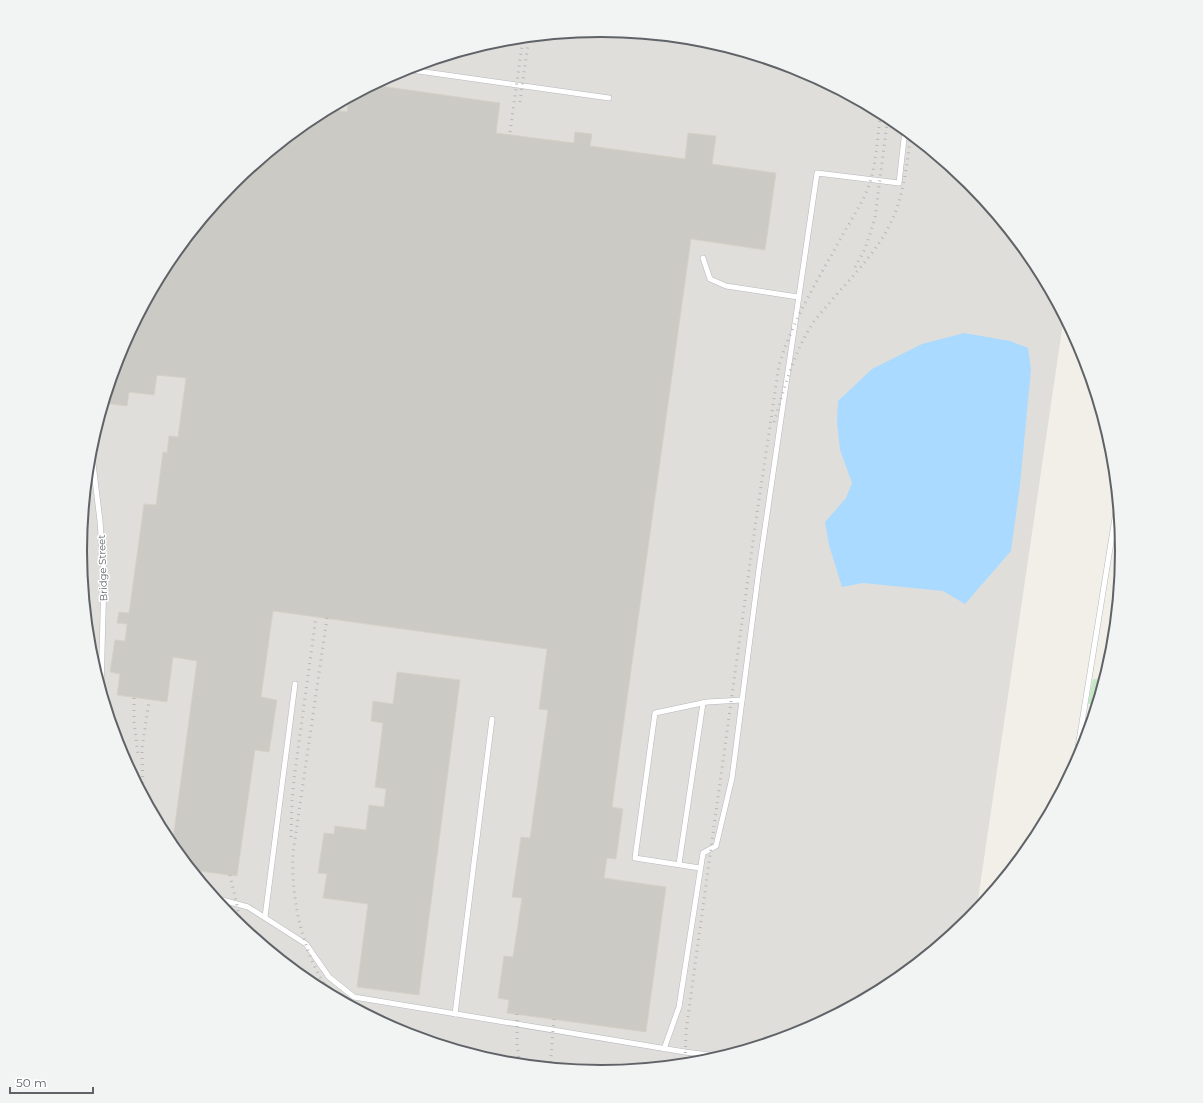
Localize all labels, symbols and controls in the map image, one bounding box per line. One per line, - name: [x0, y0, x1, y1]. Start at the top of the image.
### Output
- street label: Bridge Street: [95, 534, 110, 602]
- scale bar: [10, 1069, 93, 1095]
- text: 50 m: [16, 1075, 47, 1090]

